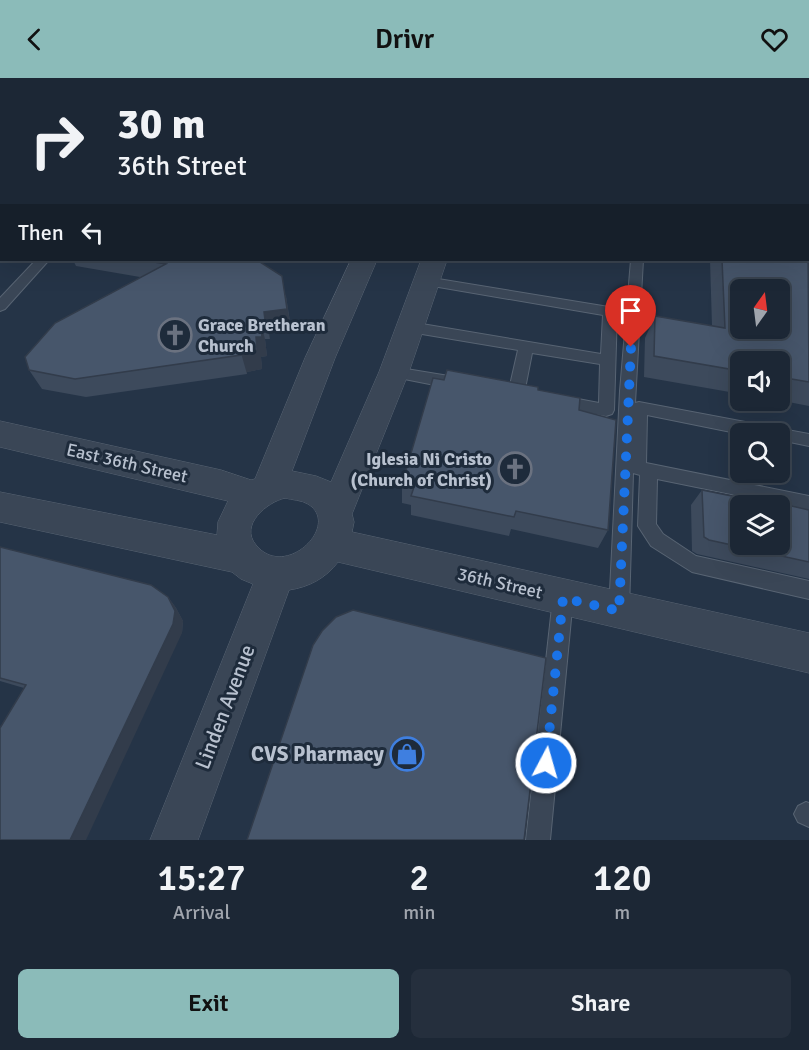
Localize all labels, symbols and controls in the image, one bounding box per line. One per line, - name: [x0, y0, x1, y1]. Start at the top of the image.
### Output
- icon: back: [18, 23, 51, 56]
- text: Drivr: [375, 23, 434, 56]
- icon: heart: [758, 23, 791, 56]
- text: 30 m: [117, 99, 206, 150]
- icon: right: [18, 102, 96, 180]
- text: 36th Street: [117, 150, 247, 183]
- icon: left: [76, 216, 109, 249]
- text: Then: [18, 219, 64, 246]
- north arrow: [730, 279, 790, 339]
- map controls: [730, 279, 790, 555]
- pin: [605, 285, 656, 347]
- icon: arrive: [614, 294, 647, 327]
- place label: Grace Bretheran Church: [198, 314, 326, 357]
- church icon: Grace Bretheran Church: [157, 317, 193, 353]
- button: sound: [730, 351, 790, 411]
- button: search: [730, 423, 790, 483]
- street label: East 36th Street: [64, 438, 190, 488]
- place label: Iglesia Ni Cristo (Church of Christ): [351, 448, 492, 491]
- church icon: Iglesia Ni Cristo (Church of Christ): [497, 451, 533, 487]
- button: layers: [730, 495, 790, 555]
- street label: 36th Street: [455, 563, 545, 603]
- street label: Linden Avenue: [189, 641, 261, 773]
- position arrow: [514, 731, 578, 795]
- shop icon: CVS Pharmacy: [389, 736, 425, 772]
- place label: CVS Pharmacy: [251, 741, 385, 767]
- text: 15:27: [158, 856, 246, 901]
- text: 2: [410, 856, 429, 901]
- text: 120: [593, 856, 651, 901]
- text: Arrival: [173, 900, 230, 925]
- text: min: [403, 900, 435, 925]
- text: m: [614, 900, 630, 925]
- button: Exit: [18, 969, 399, 1038]
- button: Share: [411, 969, 791, 1038]

